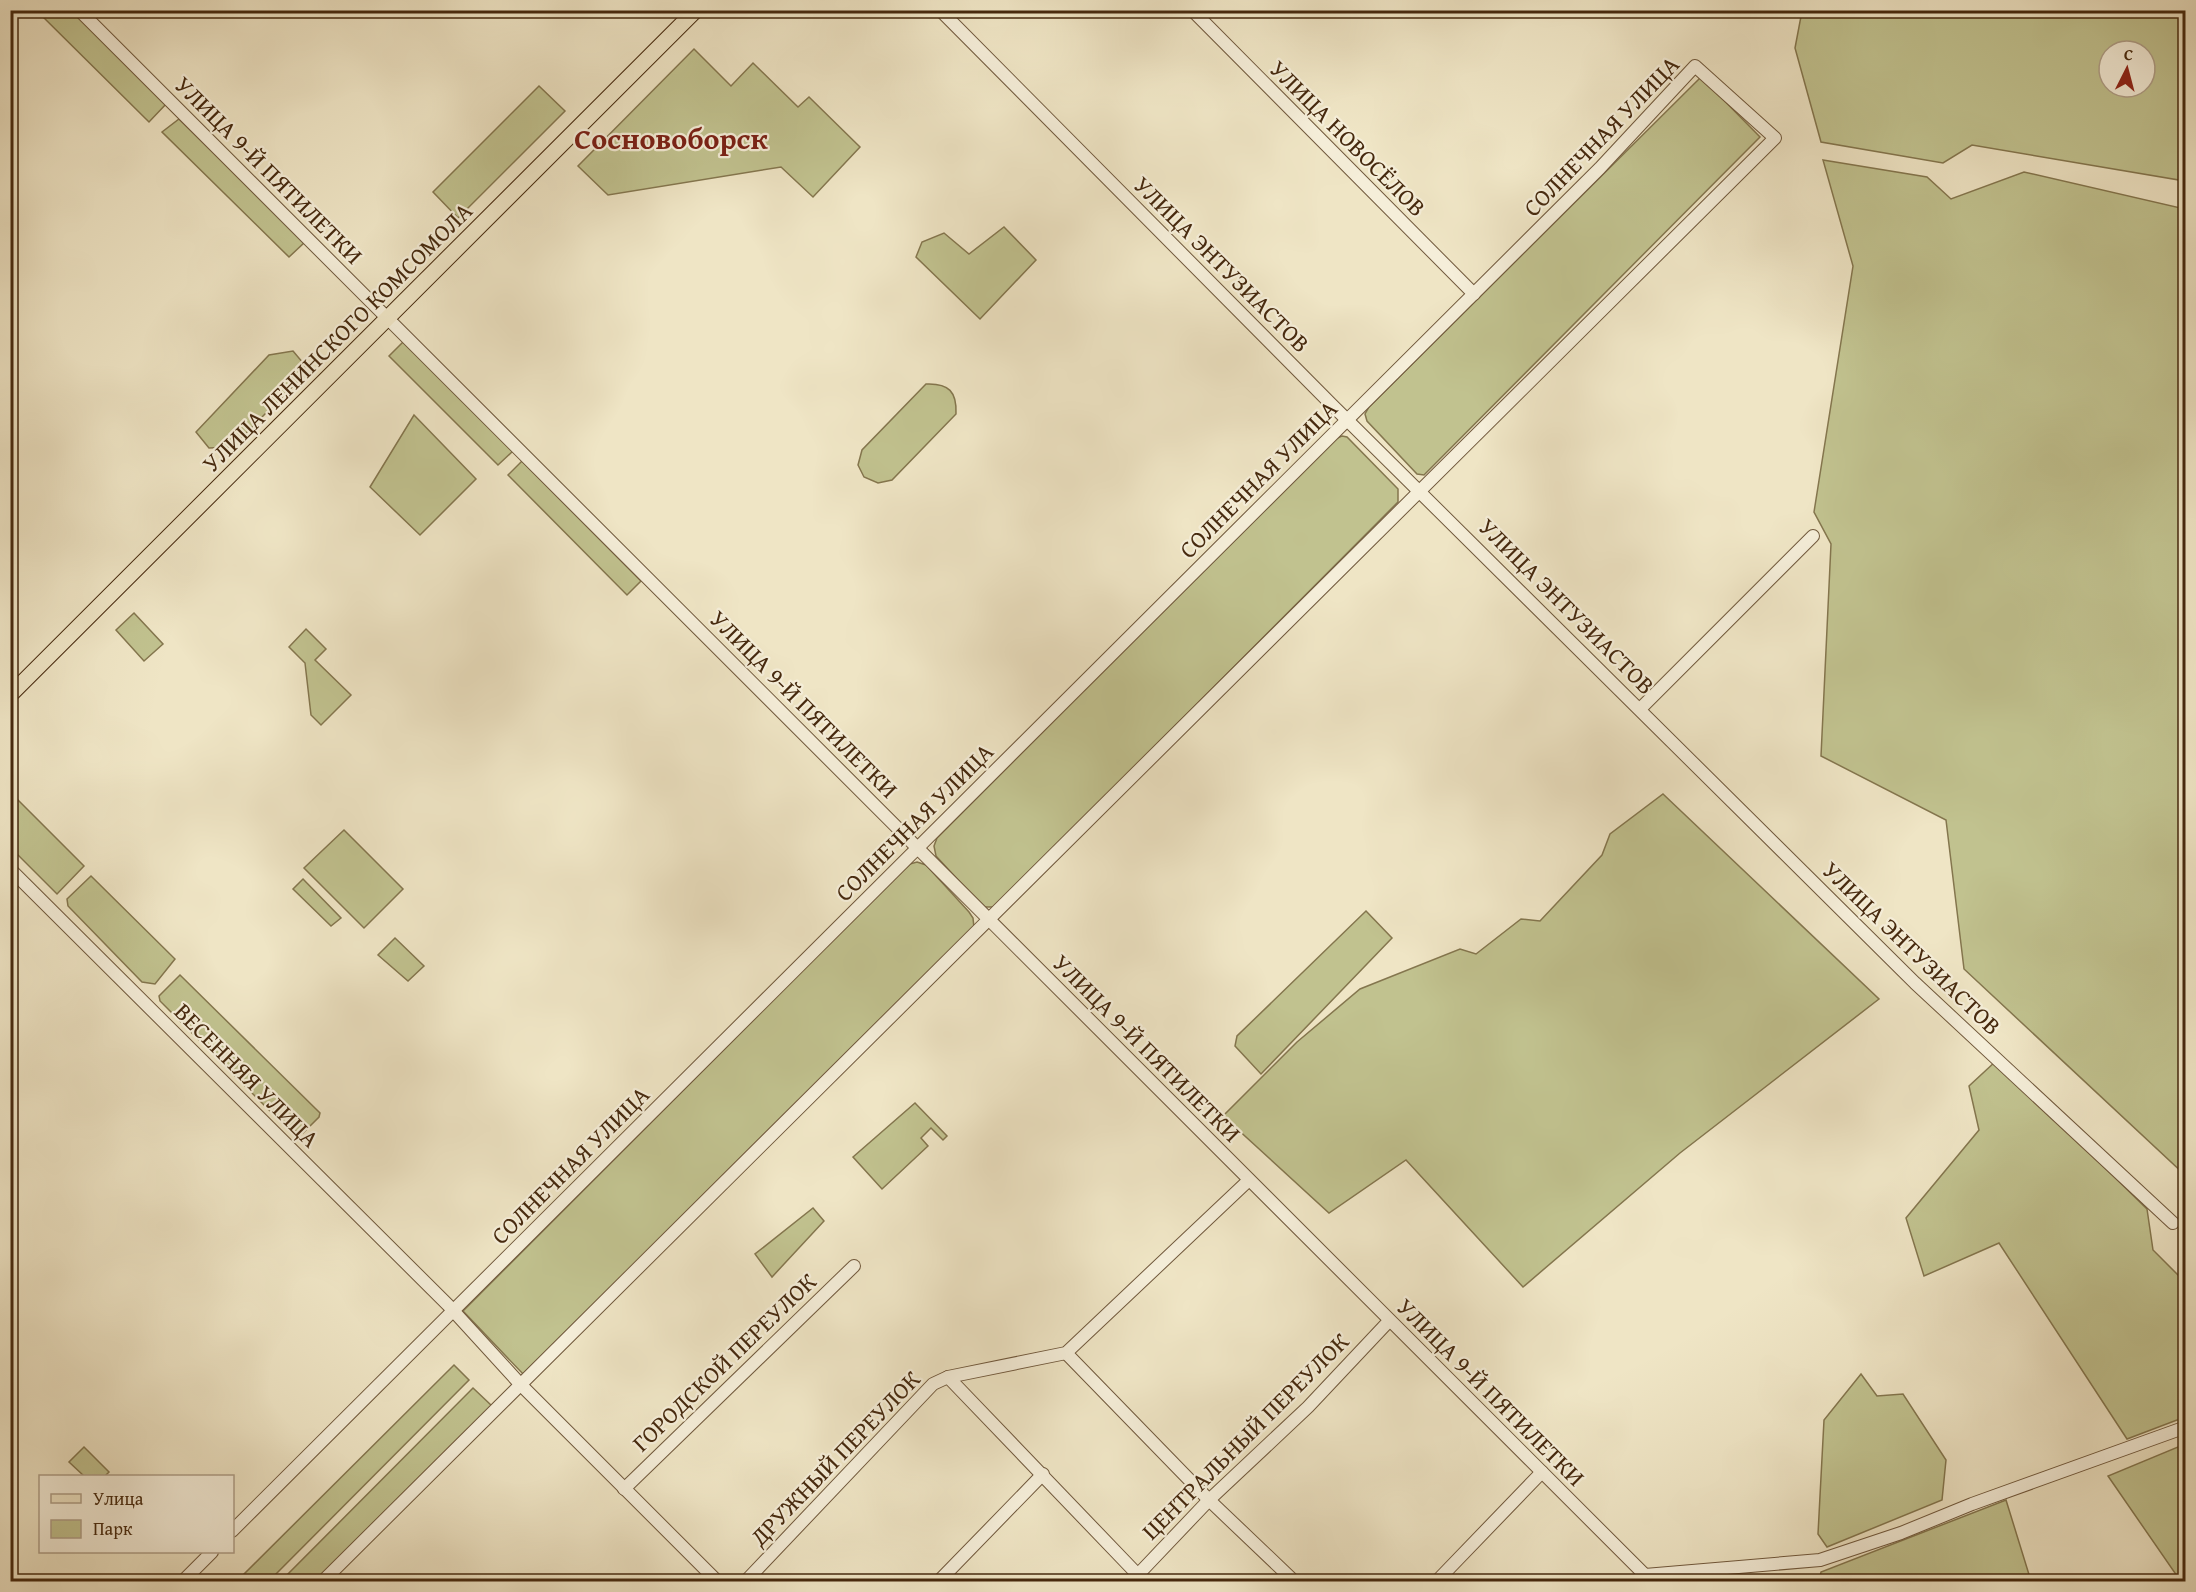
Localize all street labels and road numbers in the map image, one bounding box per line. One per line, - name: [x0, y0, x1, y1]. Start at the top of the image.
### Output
- street label: СОЛНЕЧНАЯ УЛИЦА: [1515, 47, 1687, 224]
- street label: УЛИЦА НОВОСЁЛОВ: [1262, 52, 1434, 224]
- street label: УЛИЦА 9-Й ПЯТИЛЕТКИ: [167, 68, 371, 272]
- street label: УЛИЦА ЭНТУЗИАСТОВ: [1126, 168, 1318, 360]
- street label: УЛИЦА ЛЕНИНСКОГО КОМСОМОЛА: [194, 194, 480, 480]
- street label: СОЛНЕЧНАЯ УЛИЦА: [1171, 392, 1345, 566]
- street label: УЛИЦА ЭНТУЗИАСТОВ: [1471, 510, 1663, 702]
- street label: УЛИЦА 9-Й ПЯТИЛЕТКИ: [702, 602, 906, 806]
- street label: СОЛНЕЧНАЯ УЛИЦА: [827, 735, 1001, 909]
- street label: УЛИЦА ЭНТУЗИАСТОВ: [1815, 853, 2009, 1043]
- street label: УЛИЦА 9-Й ПЯТИЛЕТКИ: [1045, 946, 1249, 1150]
- street label: ВЕСЕННЯЯ УЛИЦА: [167, 995, 328, 1156]
- street label: СОЛНЕЧНАЯ УЛИЦА: [483, 1078, 657, 1252]
- street label: ГОРОДСКОЙ ПЕРЕУЛОК: [624, 1264, 824, 1460]
- street label: УЛИЦА 9-Й ПЯТИЛЕТКИ: [1389, 1290, 1593, 1494]
- street label: ЦЕНТРАЛЬНЫЙ ПЕРЕУЛОК: [1133, 1324, 1357, 1548]
- street label: ДРУЖНЫЙ ПЕРЕУЛОК: [741, 1362, 928, 1554]

